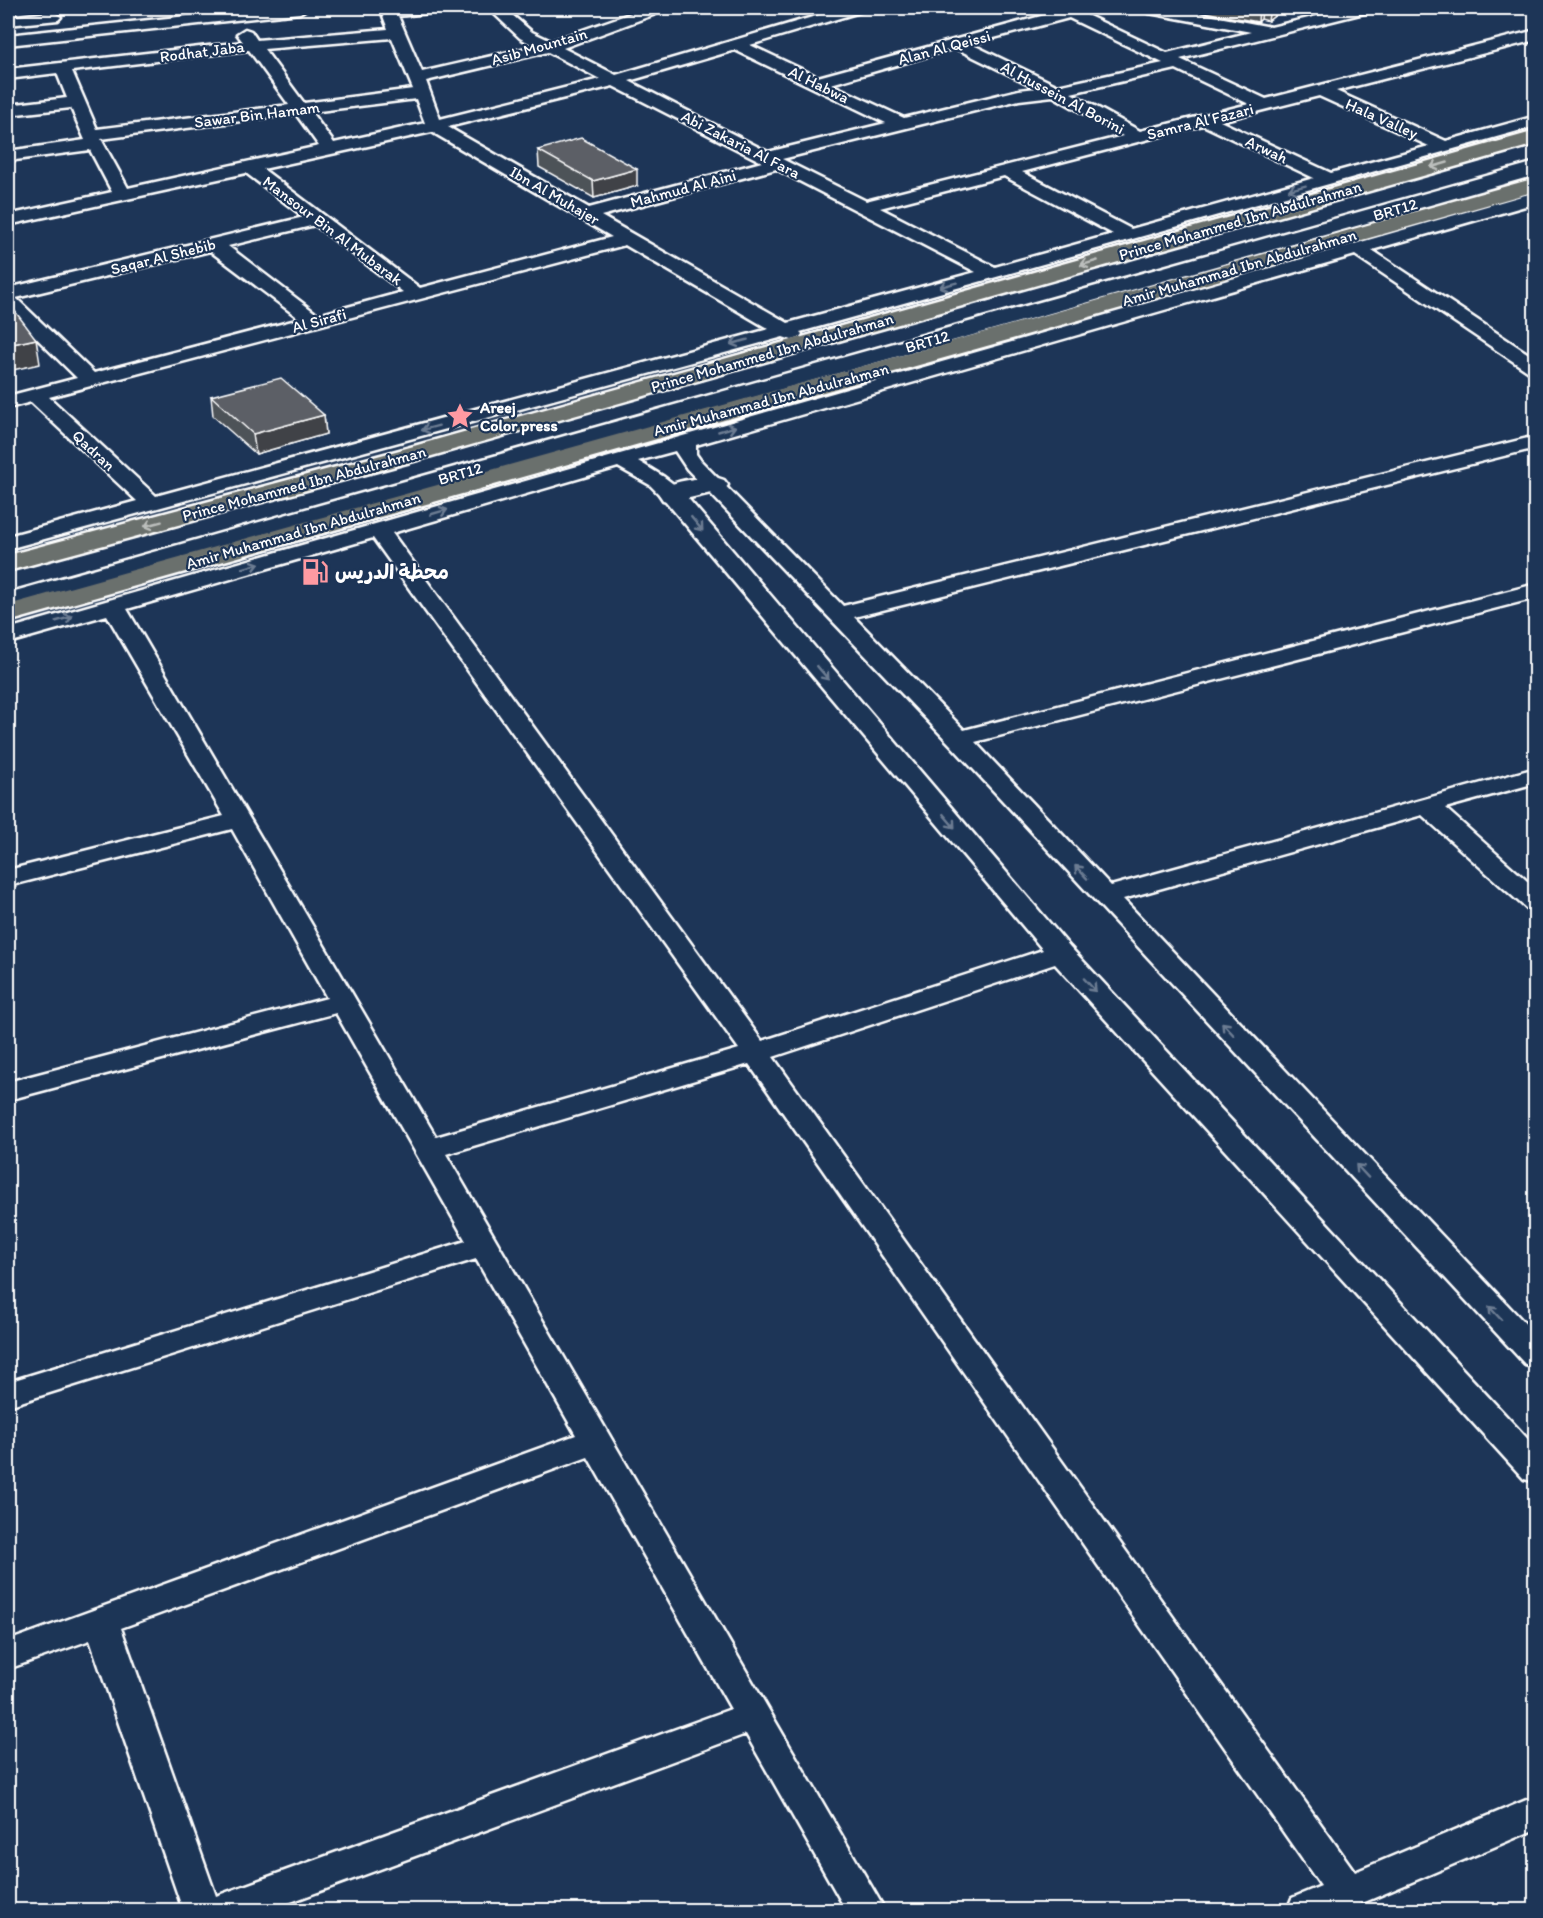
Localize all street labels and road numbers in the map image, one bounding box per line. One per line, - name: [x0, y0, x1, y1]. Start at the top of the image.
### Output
- street label: Asib Mountain: [489, 24, 590, 69]
- street label: Alan Al Qeissi: [896, 26, 993, 69]
- street label: Rodhat Jaba: [159, 37, 246, 66]
- street label: Al Hussein Al Borini: [998, 57, 1128, 138]
- street label: Al Habwa: [785, 62, 852, 107]
- street label: Hala Valley: [1343, 94, 1421, 143]
- street label: Sawar Bin Hamam: [193, 97, 321, 132]
- street label: Samra Al Fazari: [1145, 99, 1255, 144]
- street label: Abi Zakaria Al Fara: [678, 106, 804, 183]
- street label: Arwah: [1243, 131, 1291, 168]
- street label: Ibn Al Muhajer: [506, 162, 604, 229]
- street label: Mahmud Al Aini: [628, 165, 738, 212]
- street label: Mansour Bin Al Mubarak: [259, 172, 406, 289]
- street label: Prince Mohammed Ibn Abdulrahman: [1117, 177, 1364, 264]
- street label: BRT12: [1371, 194, 1420, 225]
- street label: Amir Muhammad Ibn Abdulrahman: [1120, 225, 1358, 310]
- street label: Saqar Al Shebib: [109, 234, 218, 279]
- street label: Al Sirafi: [290, 304, 348, 337]
- street label: Prince Mohammed Ibn Abdulrahman: [649, 309, 896, 396]
- street label: BRT12: [903, 326, 952, 357]
- street label: Amir Muhammad Ibn Abdulrahman: [651, 359, 891, 440]
- street label: Qadran: [68, 426, 119, 475]
- street label: Prince Mohammed Ibn Abdulrahman: [180, 442, 428, 525]
- street label: BRT12: [436, 458, 485, 489]
- street label: Amir Muhammad Ibn Abdulrahman: [184, 488, 422, 573]

